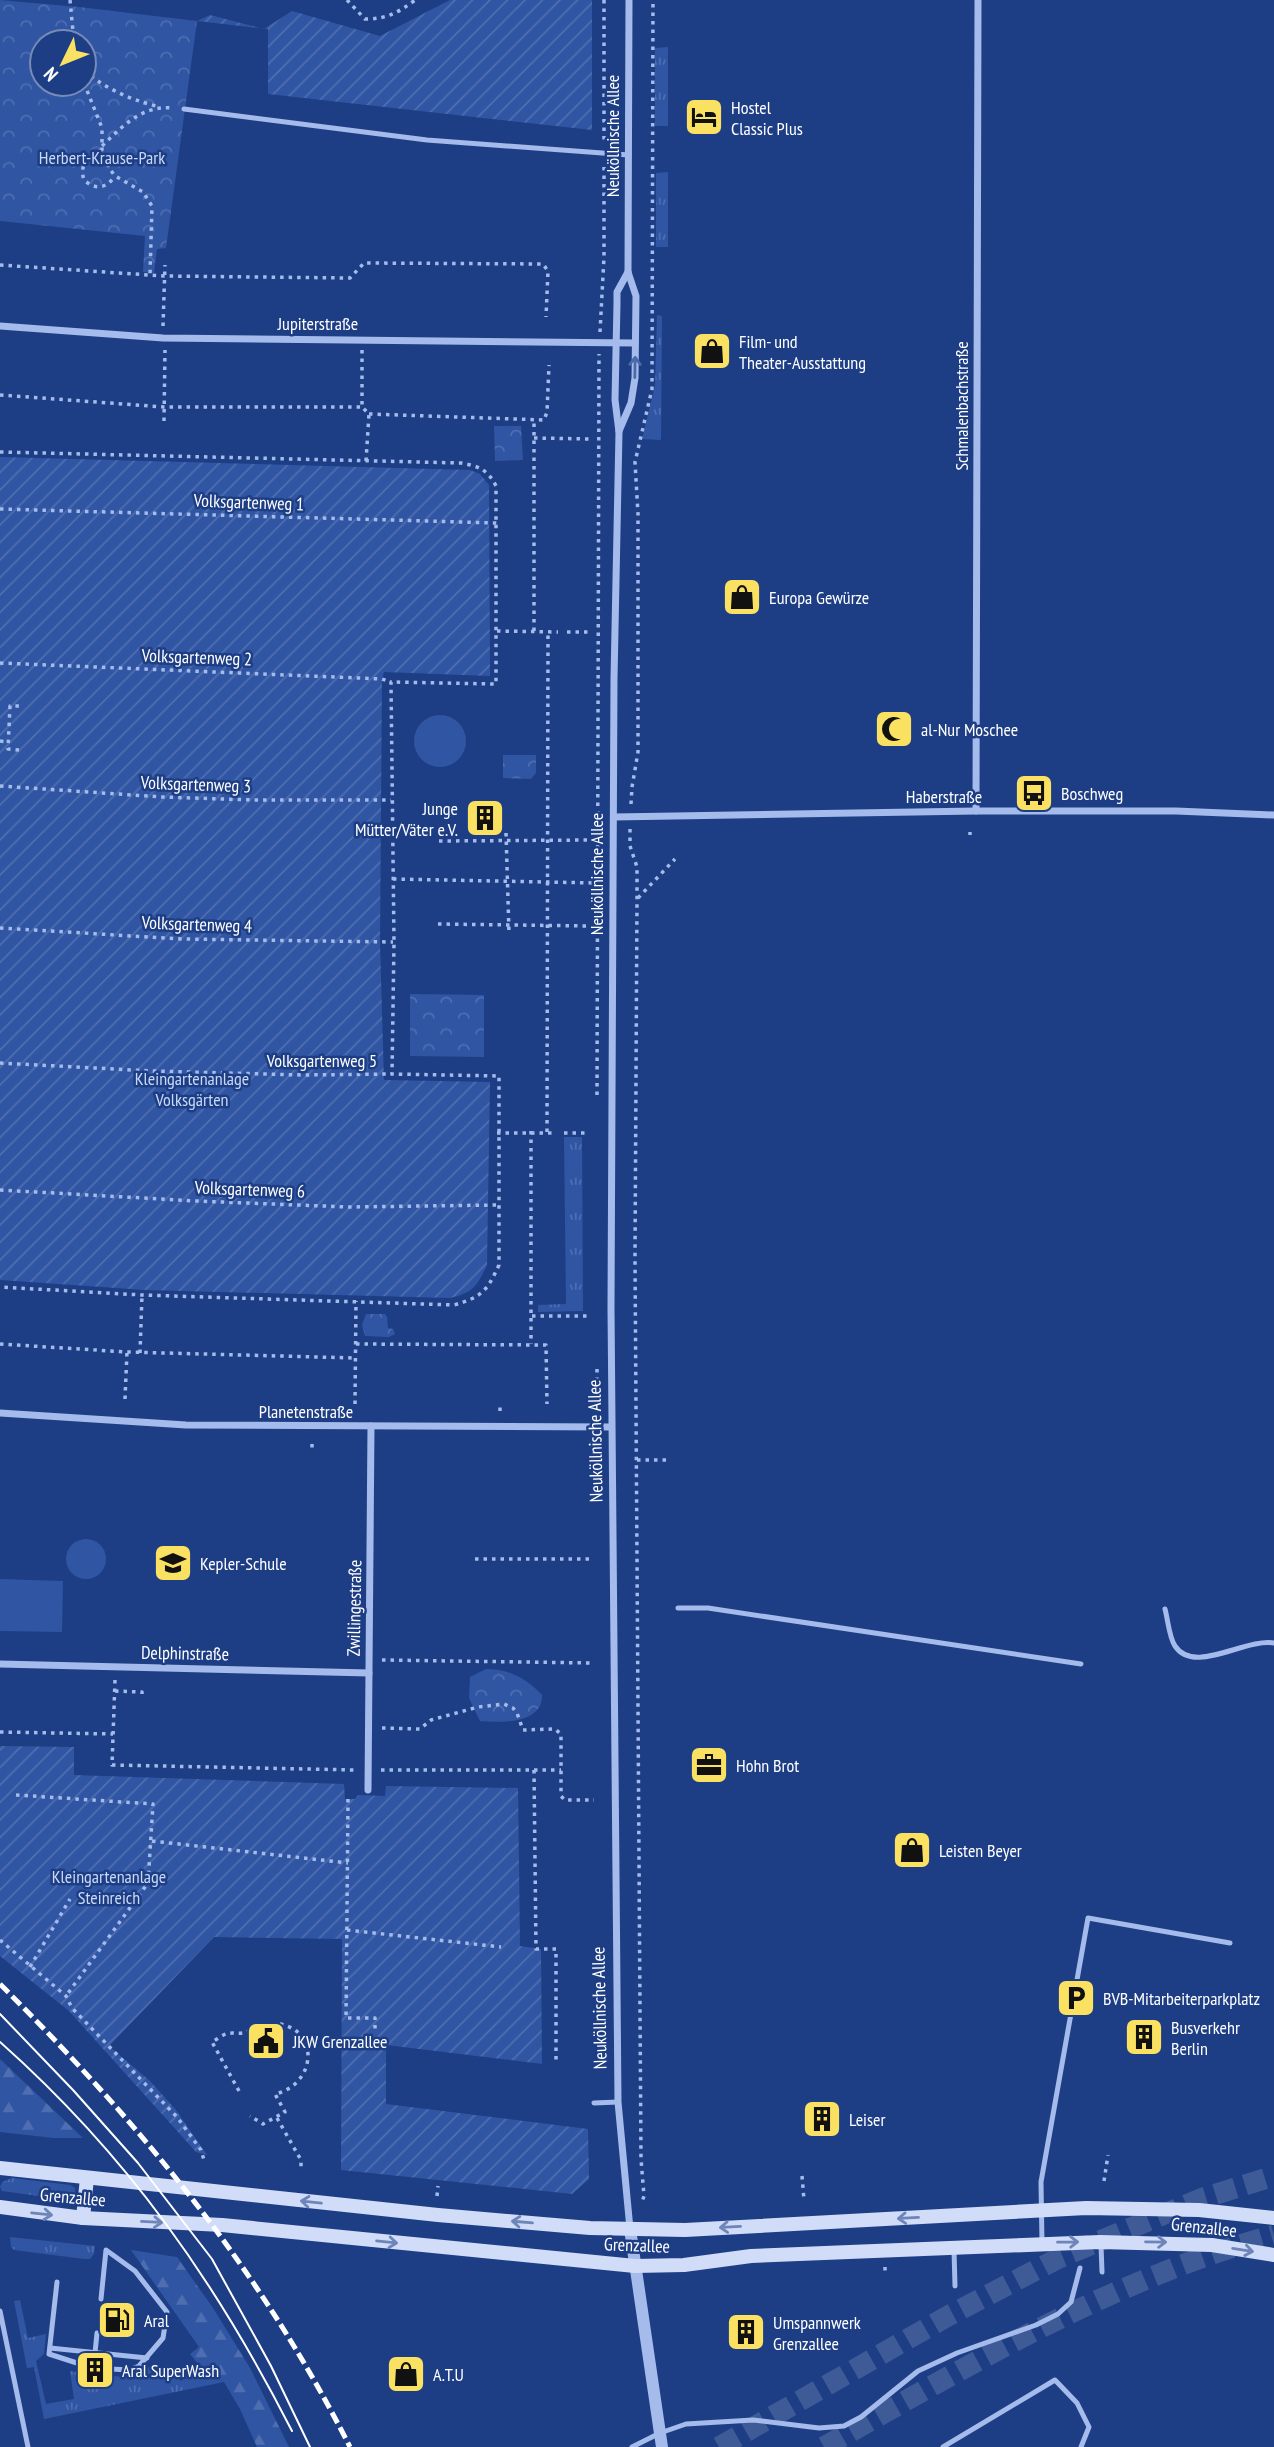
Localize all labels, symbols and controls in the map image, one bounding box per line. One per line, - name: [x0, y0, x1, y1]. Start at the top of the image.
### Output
- north arrow: [28, 28, 98, 98]
- text: N: [38, 63, 63, 87]
- street label: Neuköllnische Allee: [601, 75, 624, 197]
- hotel icon: Hostel Classic Plus: [683, 96, 725, 138]
- place label: Hostel Classic Plus: [731, 96, 803, 140]
- park label: Herbert-Krause-Park: [39, 146, 165, 169]
- street label: Jupiterstraße: [277, 312, 358, 335]
- shop icon: Film- und Theater-Ausstattung: [691, 330, 733, 372]
- place label: Film- und Theater-Ausstattung: [739, 330, 866, 374]
- street label: Schmalenbachstraße: [950, 341, 973, 471]
- one-way arrow: [628, 355, 642, 378]
- street label: Volksgartenweg 1: [192, 489, 305, 515]
- shop icon: Europa Gewürze: [721, 576, 763, 618]
- place label: Europa Gewürze: [769, 586, 869, 609]
- street label: Volksgartenweg 2: [140, 644, 253, 670]
- mosque icon: al-Nur Moschee: [873, 708, 915, 750]
- place label: al-Nur Moschee: [921, 718, 1018, 741]
- street label: Volksgartenweg 3: [139, 771, 252, 797]
- bus stop icon: Boschweg: [1013, 772, 1055, 814]
- place label: Boschweg: [1061, 782, 1123, 805]
- street label: Haberstraße: [906, 785, 982, 808]
- place label: Junge Mütter/Väter e.V.: [355, 797, 458, 841]
- building icon: Junge Mütter/Väter e.V.: [464, 797, 506, 839]
- street label: Neuköllnische Allee: [585, 813, 608, 935]
- street label: Volksgartenweg 4: [140, 911, 253, 937]
- street label: Volksgartenweg 5: [266, 1049, 377, 1072]
- park label: Kleingartenanlage Volksgärten: [135, 1067, 249, 1111]
- street label: Volksgartenweg 6: [193, 1176, 306, 1202]
- street label: Neuköllnische Allee: [582, 1380, 608, 1502]
- street label: Planetenstraße: [259, 1400, 353, 1423]
- school or university icon: Kepler-Schule: [152, 1542, 194, 1584]
- place label: Kepler-Schule: [200, 1552, 287, 1575]
- street label: Zwillingestraße: [342, 1559, 366, 1657]
- street label: Delphinstraße: [141, 1641, 229, 1665]
- office icon: Hohn Brot: [688, 1744, 730, 1786]
- place label: Hohn Brot: [736, 1754, 799, 1777]
- shop icon: Leisten Beyer: [891, 1829, 933, 1871]
- place label: Leisten Beyer: [939, 1839, 1022, 1862]
- park label: Kleingartenanlage Steinreich: [52, 1865, 166, 1909]
- street label: Neuköllnische Allee: [586, 1947, 612, 2069]
- parking icon: BVB-Mitarbeiterparkplatz: [1055, 1977, 1097, 2019]
- place label: BVB-Mitarbeiterparkplatz: [1103, 1987, 1260, 2010]
- building icon: Busverkehr Berlin: [1123, 2016, 1165, 2058]
- place label: Busverkehr Berlin: [1171, 2016, 1240, 2060]
- public building icon: JKW Grenzallee: [245, 2020, 287, 2062]
- place label: JKW Grenzallee: [292, 2030, 388, 2053]
- building icon: Leiser: [801, 2098, 843, 2140]
- place label: Leiser: [849, 2108, 886, 2131]
- street label: Grenzallee: [39, 2183, 107, 2211]
- one-way arrow: [301, 2195, 323, 2208]
- one-way arrow: [30, 2207, 52, 2220]
- one-way arrow: [896, 2212, 919, 2225]
- street label: Grenzallee: [1170, 2212, 1238, 2242]
- one-way arrow: [140, 2215, 163, 2228]
- one-way arrow: [511, 2215, 534, 2228]
- one-way arrow: [719, 2221, 742, 2234]
- street label: Grenzallee: [604, 2232, 670, 2258]
- one-way arrow: [1144, 2235, 1167, 2249]
- one-way arrow: [376, 2236, 398, 2249]
- one-way arrow: [1056, 2236, 1079, 2249]
- one-way arrow: [1231, 2243, 1254, 2256]
- fuel station icon: Aral: [96, 2299, 138, 2341]
- place label: Aral: [144, 2309, 170, 2332]
- building icon: Umspannwerk Grenzallee: [725, 2311, 767, 2353]
- place label: Umspannwerk Grenzallee: [773, 2311, 861, 2355]
- building icon: Aral SuperWash: [74, 2349, 116, 2391]
- shop icon: A.T.U: [385, 2353, 427, 2395]
- place label: Aral SuperWash: [122, 2359, 219, 2382]
- place label: A.T.U: [433, 2363, 464, 2386]

